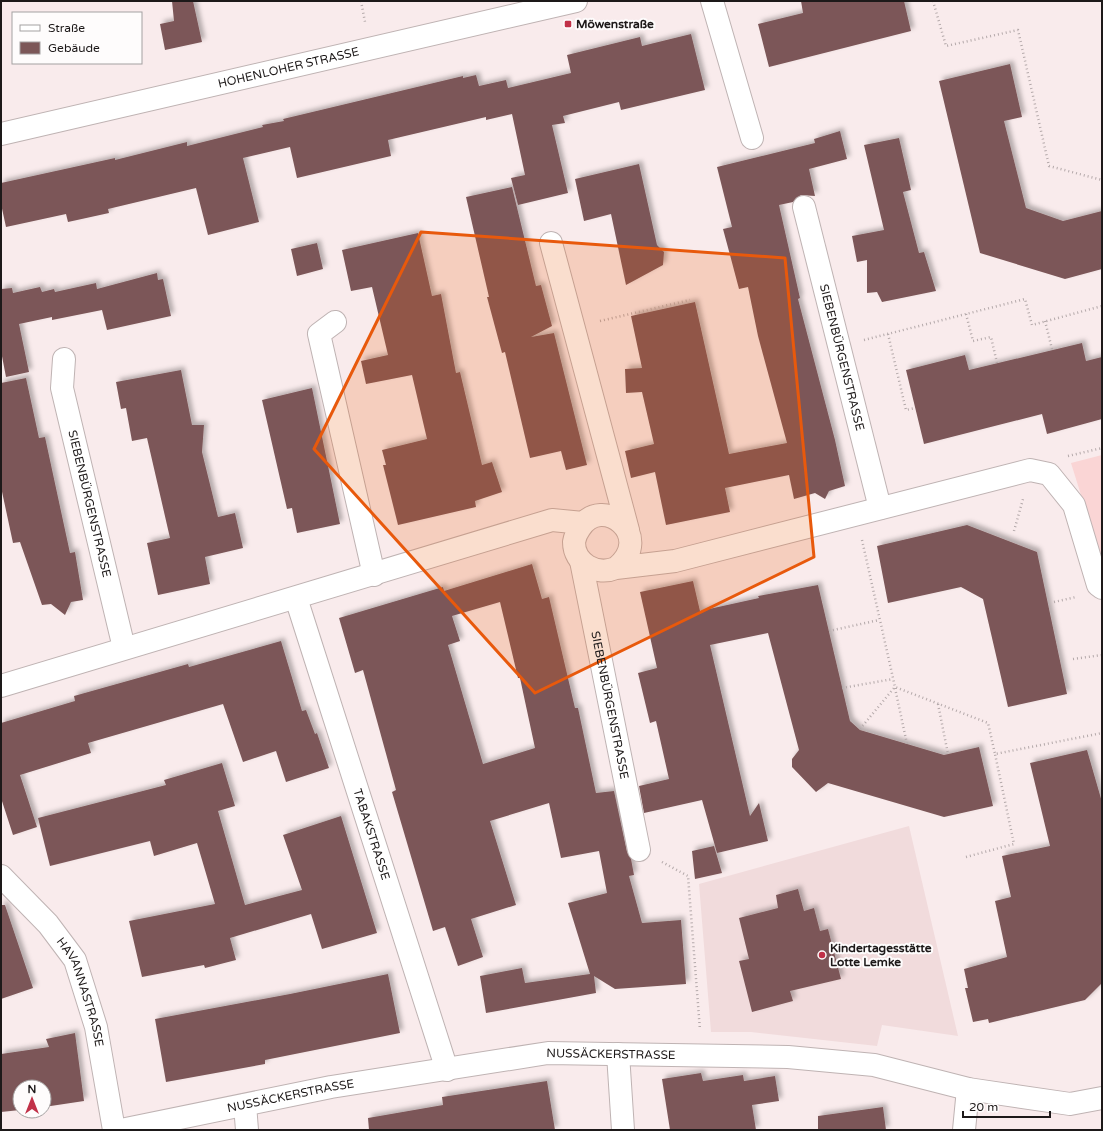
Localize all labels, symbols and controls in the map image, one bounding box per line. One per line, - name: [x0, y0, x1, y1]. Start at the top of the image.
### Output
- legend: [12, 12, 142, 64]
- place label: Möwenstraße: [576, 17, 654, 31]
- marker: Möwenstraße: [563, 19, 573, 29]
- text: Straße: [48, 21, 85, 35]
- text: Gebäude: [48, 41, 100, 55]
- street label: HOHENLOHER STRASSE: [216, 44, 361, 91]
- street label: SIEBENBÜRGENSTRASSE: [817, 283, 867, 432]
- street label: SIEBENBÜRGENSTRASSE: [65, 429, 114, 579]
- street label: SIEBENBÜRGENSTRASSE: [588, 630, 632, 781]
- street label: TABAKSTRASSE: [350, 787, 393, 882]
- street label: HAVANNASTRASSE: [53, 935, 106, 1048]
- place label: Kindertagesstätte Lotte Lemke: [830, 941, 932, 969]
- marker: Kindertagesstätte Lotte Lemke: [817, 950, 827, 960]
- street label: NUSSÄCKERSTRASSE: [546, 1046, 676, 1062]
- street label: NUSSÄCKERSTRASSE: [226, 1076, 355, 1115]
- north arrow: [12, 1079, 52, 1119]
- text: N: [28, 1083, 36, 1096]
- scale bar: [963, 1093, 1050, 1119]
- text: 20 m: [969, 1100, 998, 1114]

